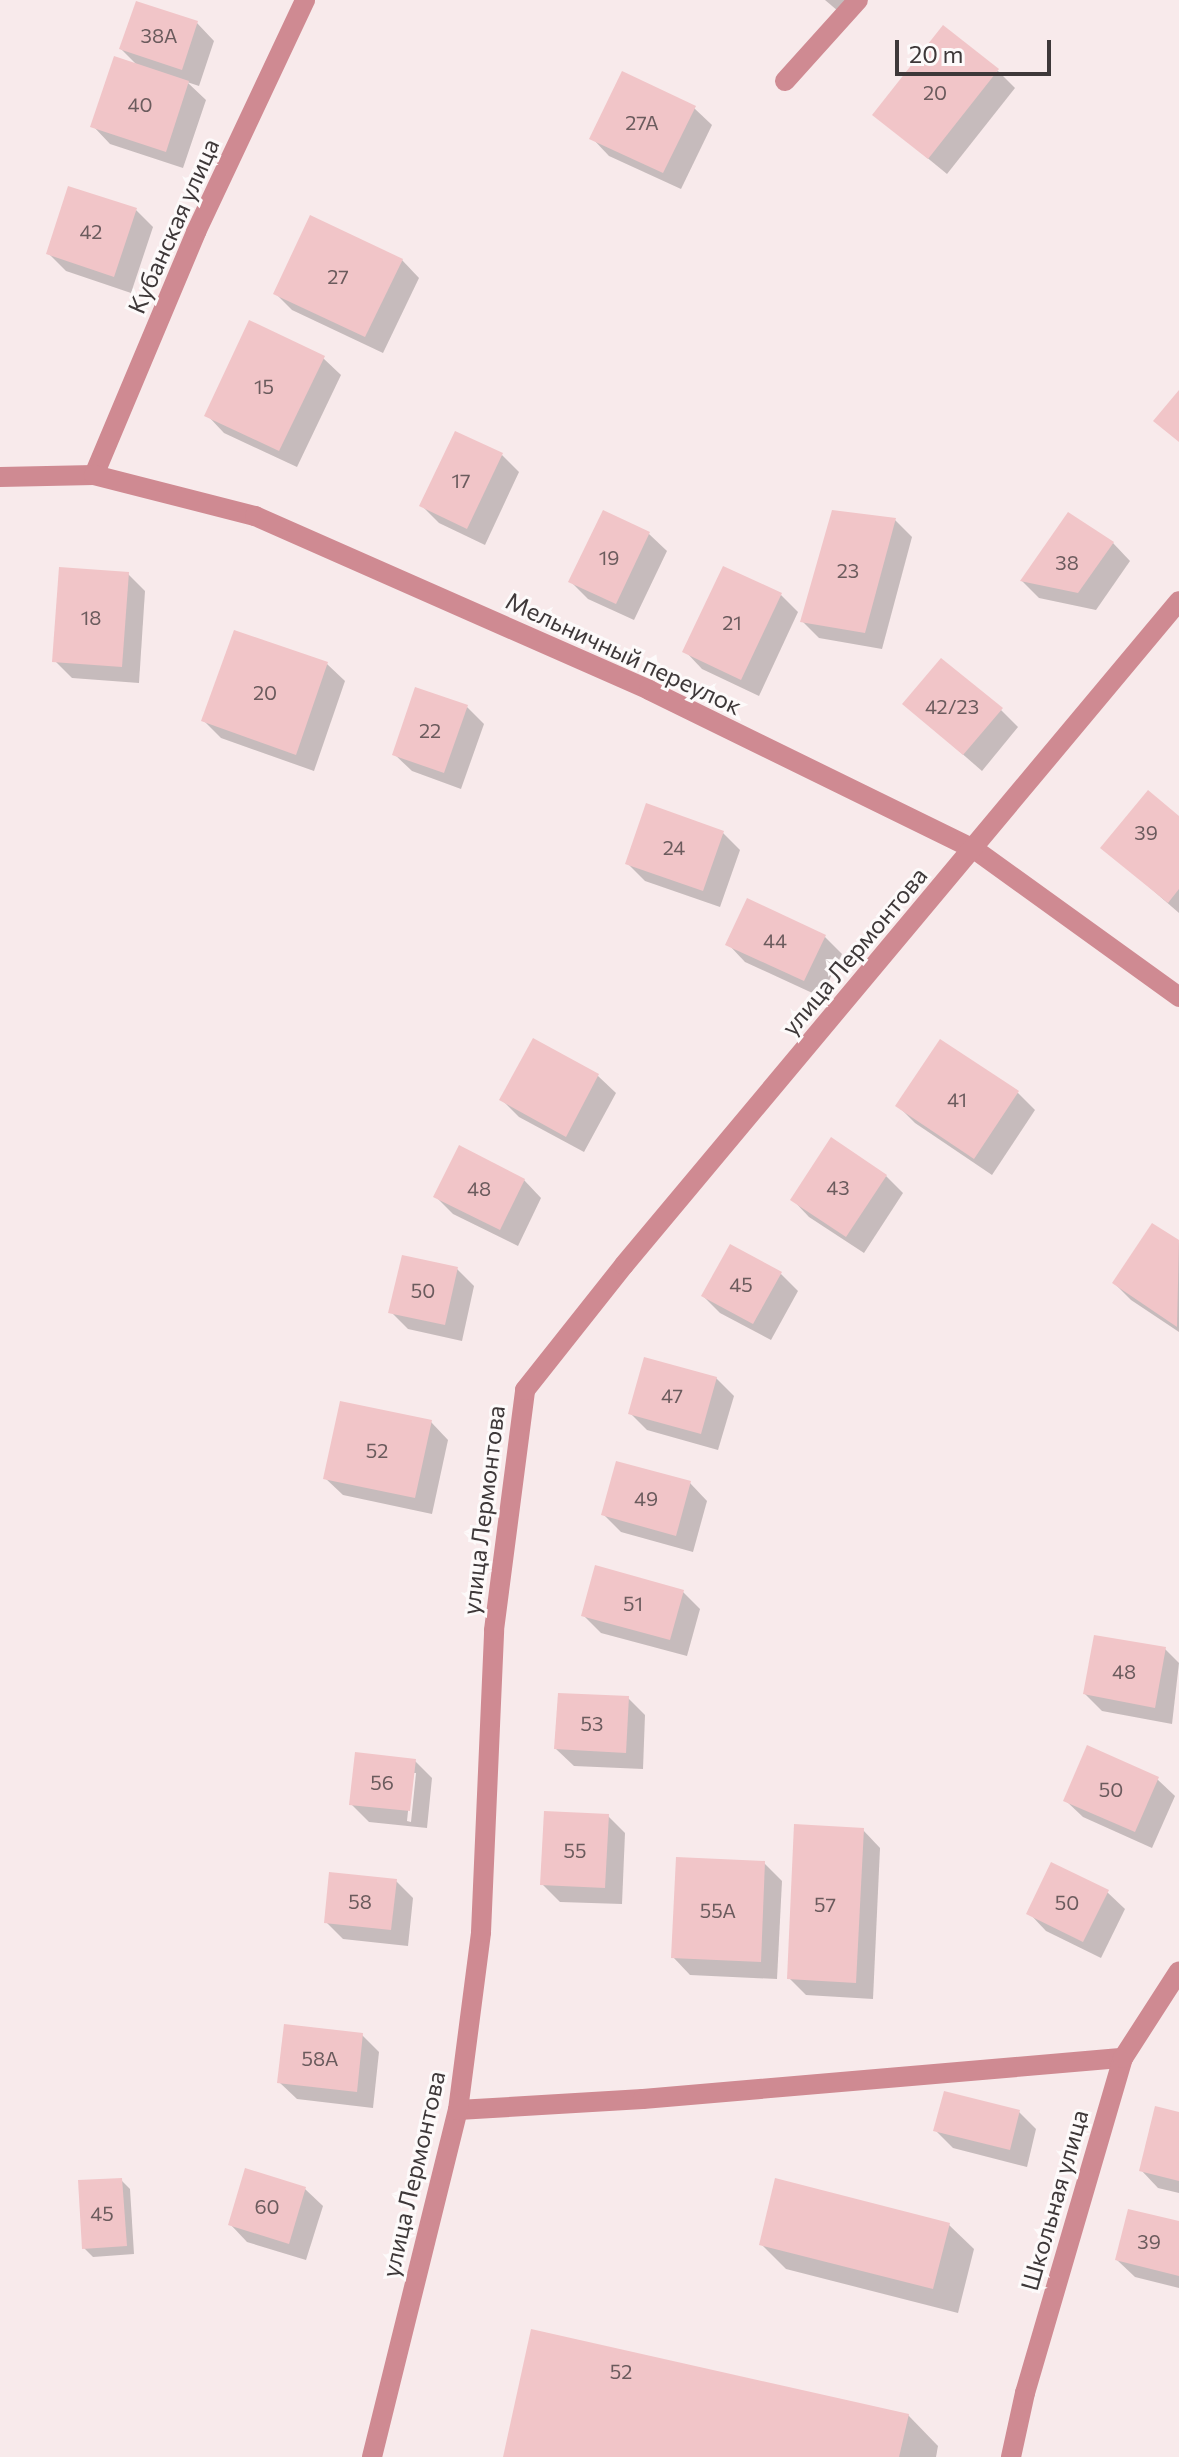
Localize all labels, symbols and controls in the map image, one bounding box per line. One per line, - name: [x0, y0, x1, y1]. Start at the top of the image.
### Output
- house number: 38А: [141, 23, 177, 47]
- scale bar: [899, 24, 1055, 74]
- text: 20 m: [909, 39, 963, 68]
- house number: 20: [923, 80, 947, 104]
- house number: 40: [127, 92, 153, 116]
- house number: 27А: [625, 110, 659, 134]
- street label: Кубанская улица: [122, 134, 224, 318]
- house number: 42: [80, 219, 102, 243]
- house number: 27: [327, 264, 349, 288]
- house number: 15: [254, 374, 274, 398]
- house number: 17: [451, 468, 471, 492]
- house number: 19: [599, 545, 619, 569]
- house number: 38: [1055, 550, 1079, 574]
- house number: 23: [837, 558, 859, 582]
- street label: Мельничный переулок: [502, 586, 746, 720]
- house number: 18: [81, 605, 101, 629]
- house number: 21: [722, 610, 742, 634]
- house number: 20: [253, 680, 277, 704]
- house number: 42/23: [925, 694, 979, 718]
- house number: 22: [419, 718, 441, 742]
- house number: 39: [1134, 820, 1158, 844]
- house number: 24: [663, 835, 685, 859]
- street label: улица Лермонтова: [775, 861, 933, 1041]
- house number: 44: [763, 928, 787, 952]
- house number: 41: [947, 1087, 967, 1111]
- house number: 43: [826, 1175, 850, 1199]
- house number: 48: [467, 1176, 491, 1200]
- house number: 45: [729, 1272, 753, 1296]
- house number: 50: [411, 1278, 435, 1302]
- house number: 47: [661, 1383, 683, 1407]
- street label: улица Лермонтова: [456, 1404, 510, 1616]
- house number: 52: [366, 1438, 388, 1462]
- house number: 49: [634, 1486, 658, 1510]
- house number: 51: [623, 1591, 643, 1615]
- house number: 48: [1112, 1659, 1136, 1683]
- house number: 53: [581, 1711, 603, 1735]
- house number: 56: [370, 1770, 394, 1794]
- house number: 50: [1099, 1777, 1123, 1801]
- house number: 55: [564, 1838, 586, 1862]
- house number: 58: [348, 1889, 372, 1913]
- house number: 50: [1055, 1890, 1079, 1914]
- house number: 57: [814, 1892, 836, 1916]
- house number: 55А: [700, 1898, 736, 1922]
- house number: 58А: [302, 2046, 338, 2070]
- street label: улица Лермонтова: [375, 2068, 451, 2280]
- street label: Школьная улица: [1014, 2106, 1094, 2294]
- house number: 60: [254, 2194, 280, 2218]
- house number: 45: [90, 2201, 114, 2225]
- house number: 39: [1137, 2229, 1161, 2253]
- house number: 52: [610, 2359, 632, 2383]

